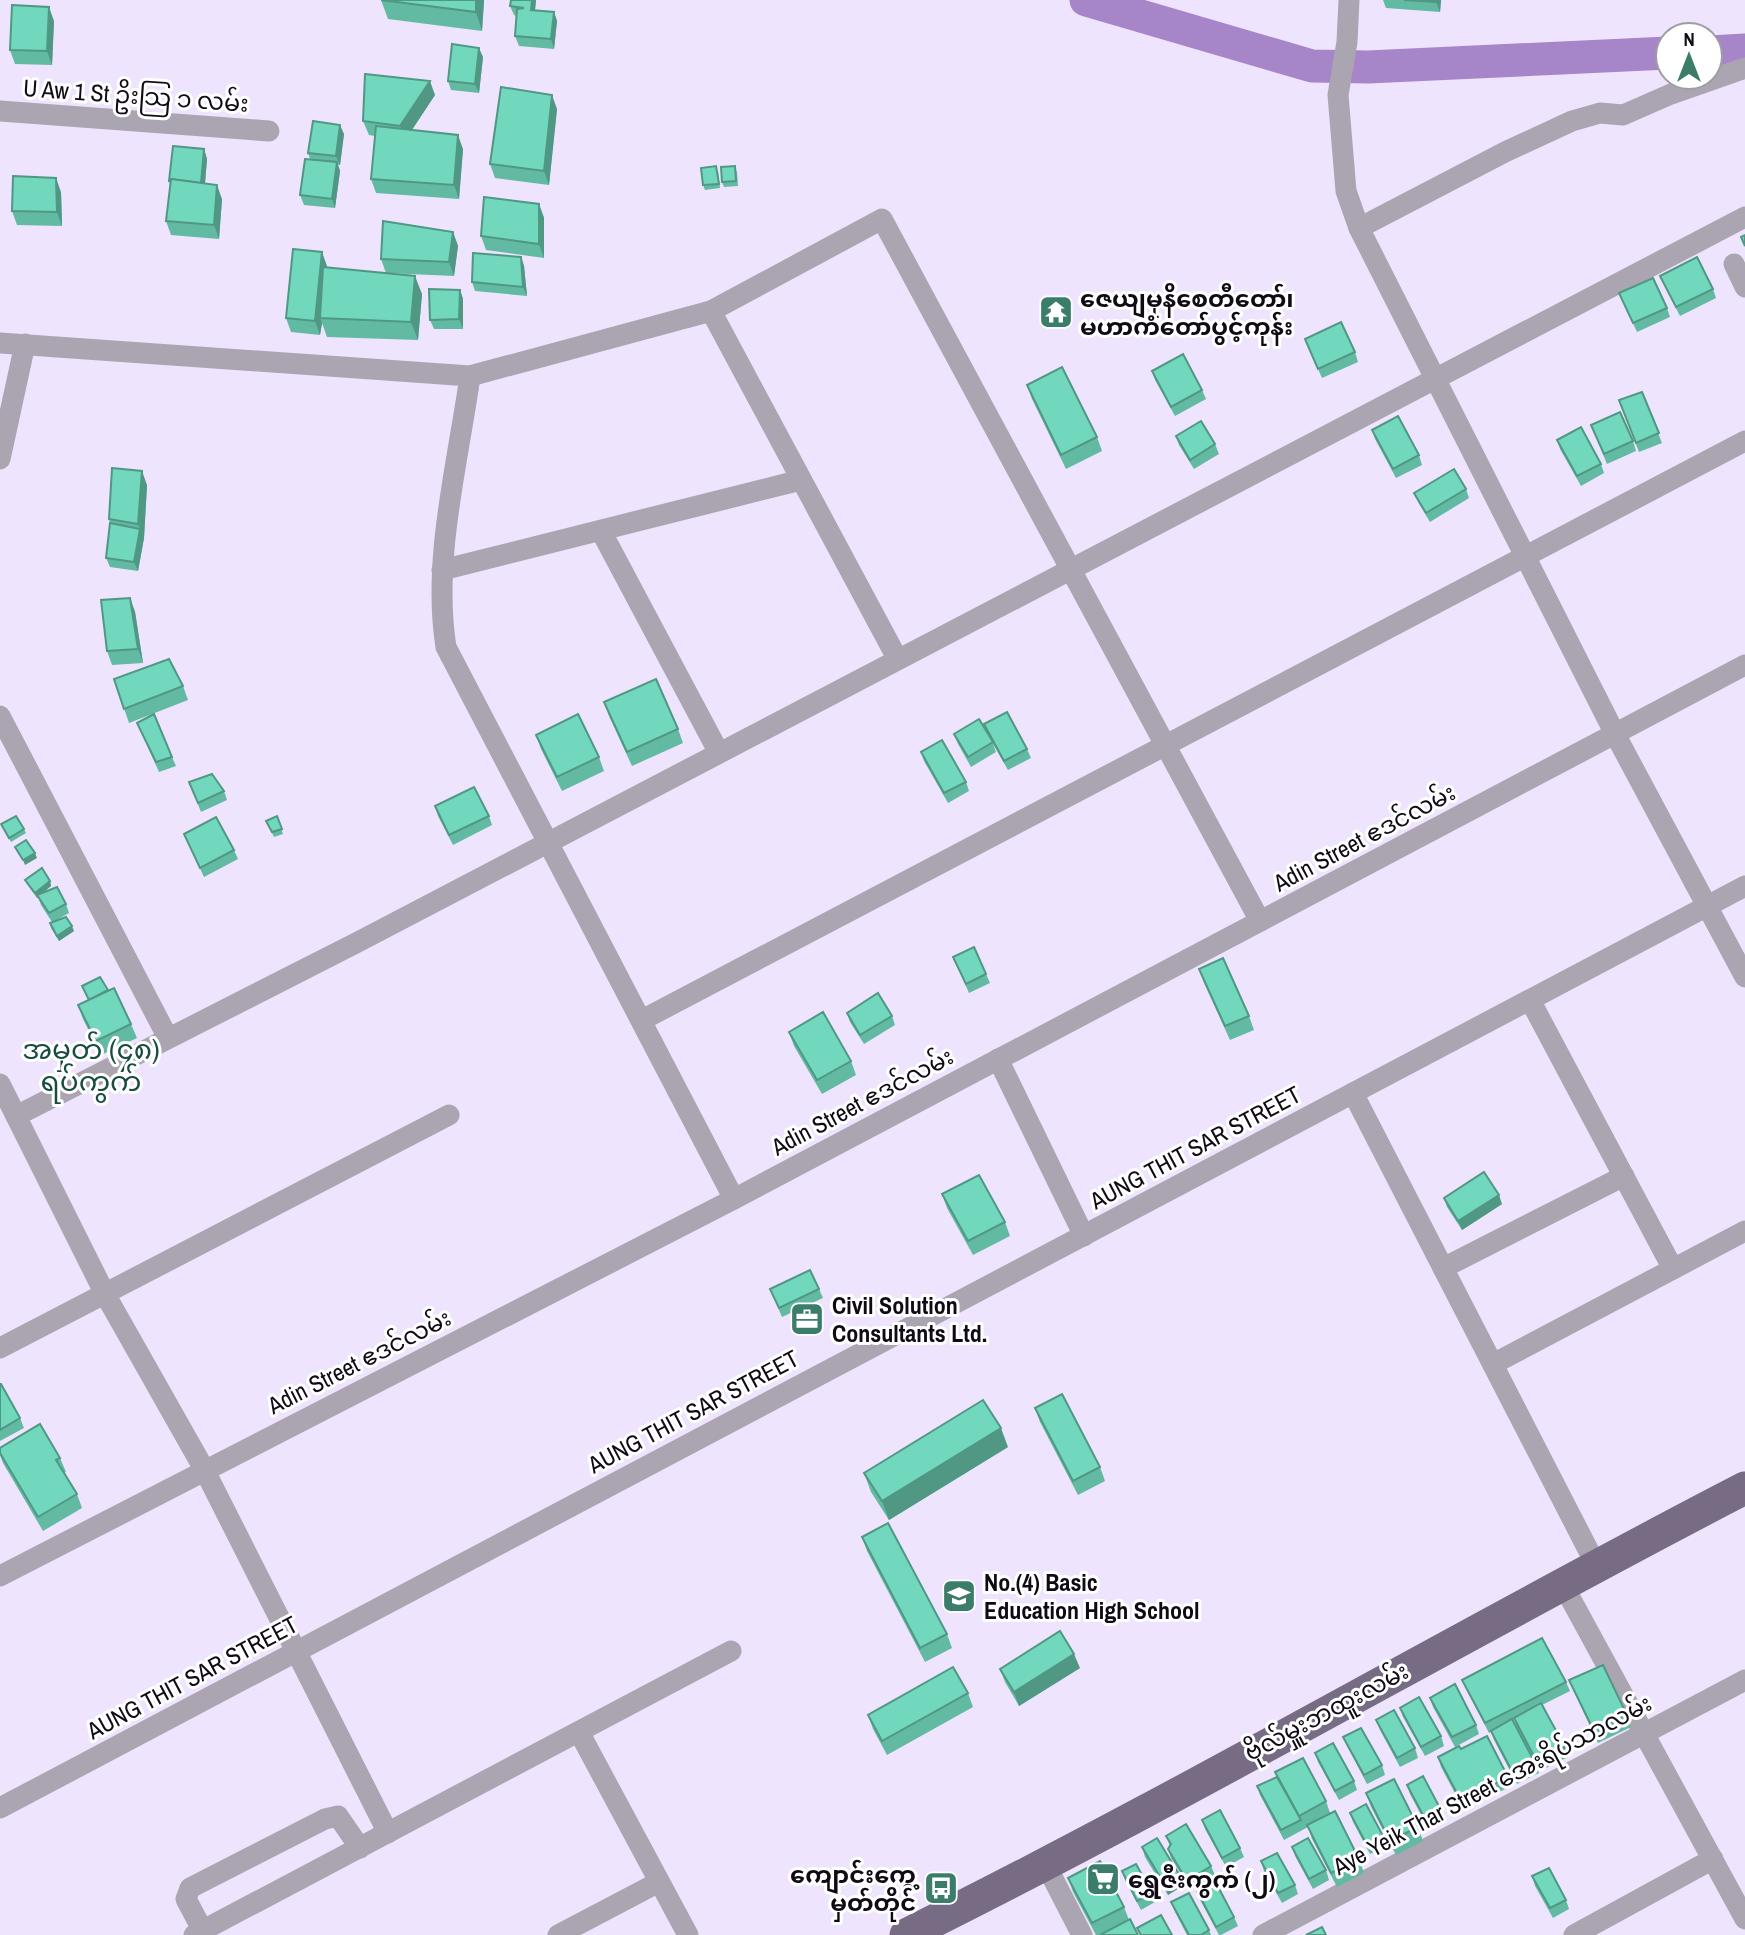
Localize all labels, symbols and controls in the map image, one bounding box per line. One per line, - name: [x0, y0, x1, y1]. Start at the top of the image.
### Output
- north arrow: [1654, 21, 1724, 91]
- text: N: [1683, 26, 1695, 52]
- street label: U Aw 1 St ဥိးသြ ၁ လမ်း: [22, 71, 250, 123]
- place label: ဇေယျမုနိစေတီတော်၊ မဟာကံတော်ပွင့်ကုန်း: [1080, 282, 1294, 346]
- temple icon: ဇေယျမုနိစေတီတော်၊ မဟာကံတော်ပွင့်ကုန်း: [1037, 293, 1075, 331]
- street label: Adin Street ဧဒင်လမ်း: [1267, 776, 1461, 899]
- district label: အမှတ် (၄၈) ရပ်ကွက်: [22, 1030, 160, 1104]
- street label: Adin Street ဧဒင်လမ်း: [765, 1040, 959, 1163]
- street label: AUNG THIT SAR STREET: [1083, 1078, 1306, 1217]
- place label: Civil Solution Consultants Ltd.: [832, 1289, 987, 1349]
- office icon: Civil Solution Consultants Ltd.: [788, 1300, 826, 1338]
- street label: Adin Street ဧဒင်လမ်း: [261, 1301, 456, 1421]
- street label: AUNG THIT SAR STREET: [581, 1342, 804, 1481]
- place label: No.(4) Basic Education High School: [984, 1566, 1199, 1626]
- school or university icon: No.(4) Basic Education High School: [940, 1577, 978, 1615]
- street label: AUNG THIT SAR STREET: [80, 1608, 303, 1747]
- street label: ဗိုလ်မှူးဘထူးလမ်း: [1238, 1654, 1416, 1771]
- street label: Aye Yeik Thar Street အေးရိပ်သာလမ်း: [1326, 1686, 1659, 1886]
- place label: ကျောင်းကွေ့ မှတ်တိုင်: [790, 1858, 920, 1922]
- supermarket icon: ရွှေဇီးကွက် (၂): [1084, 1860, 1122, 1898]
- place label: ရွှေဇီးကွက် (၂): [1128, 1863, 1275, 1899]
- bus stop icon: ကျောင်းကွေ့ မှတ်တိုင်: [922, 1869, 960, 1907]

